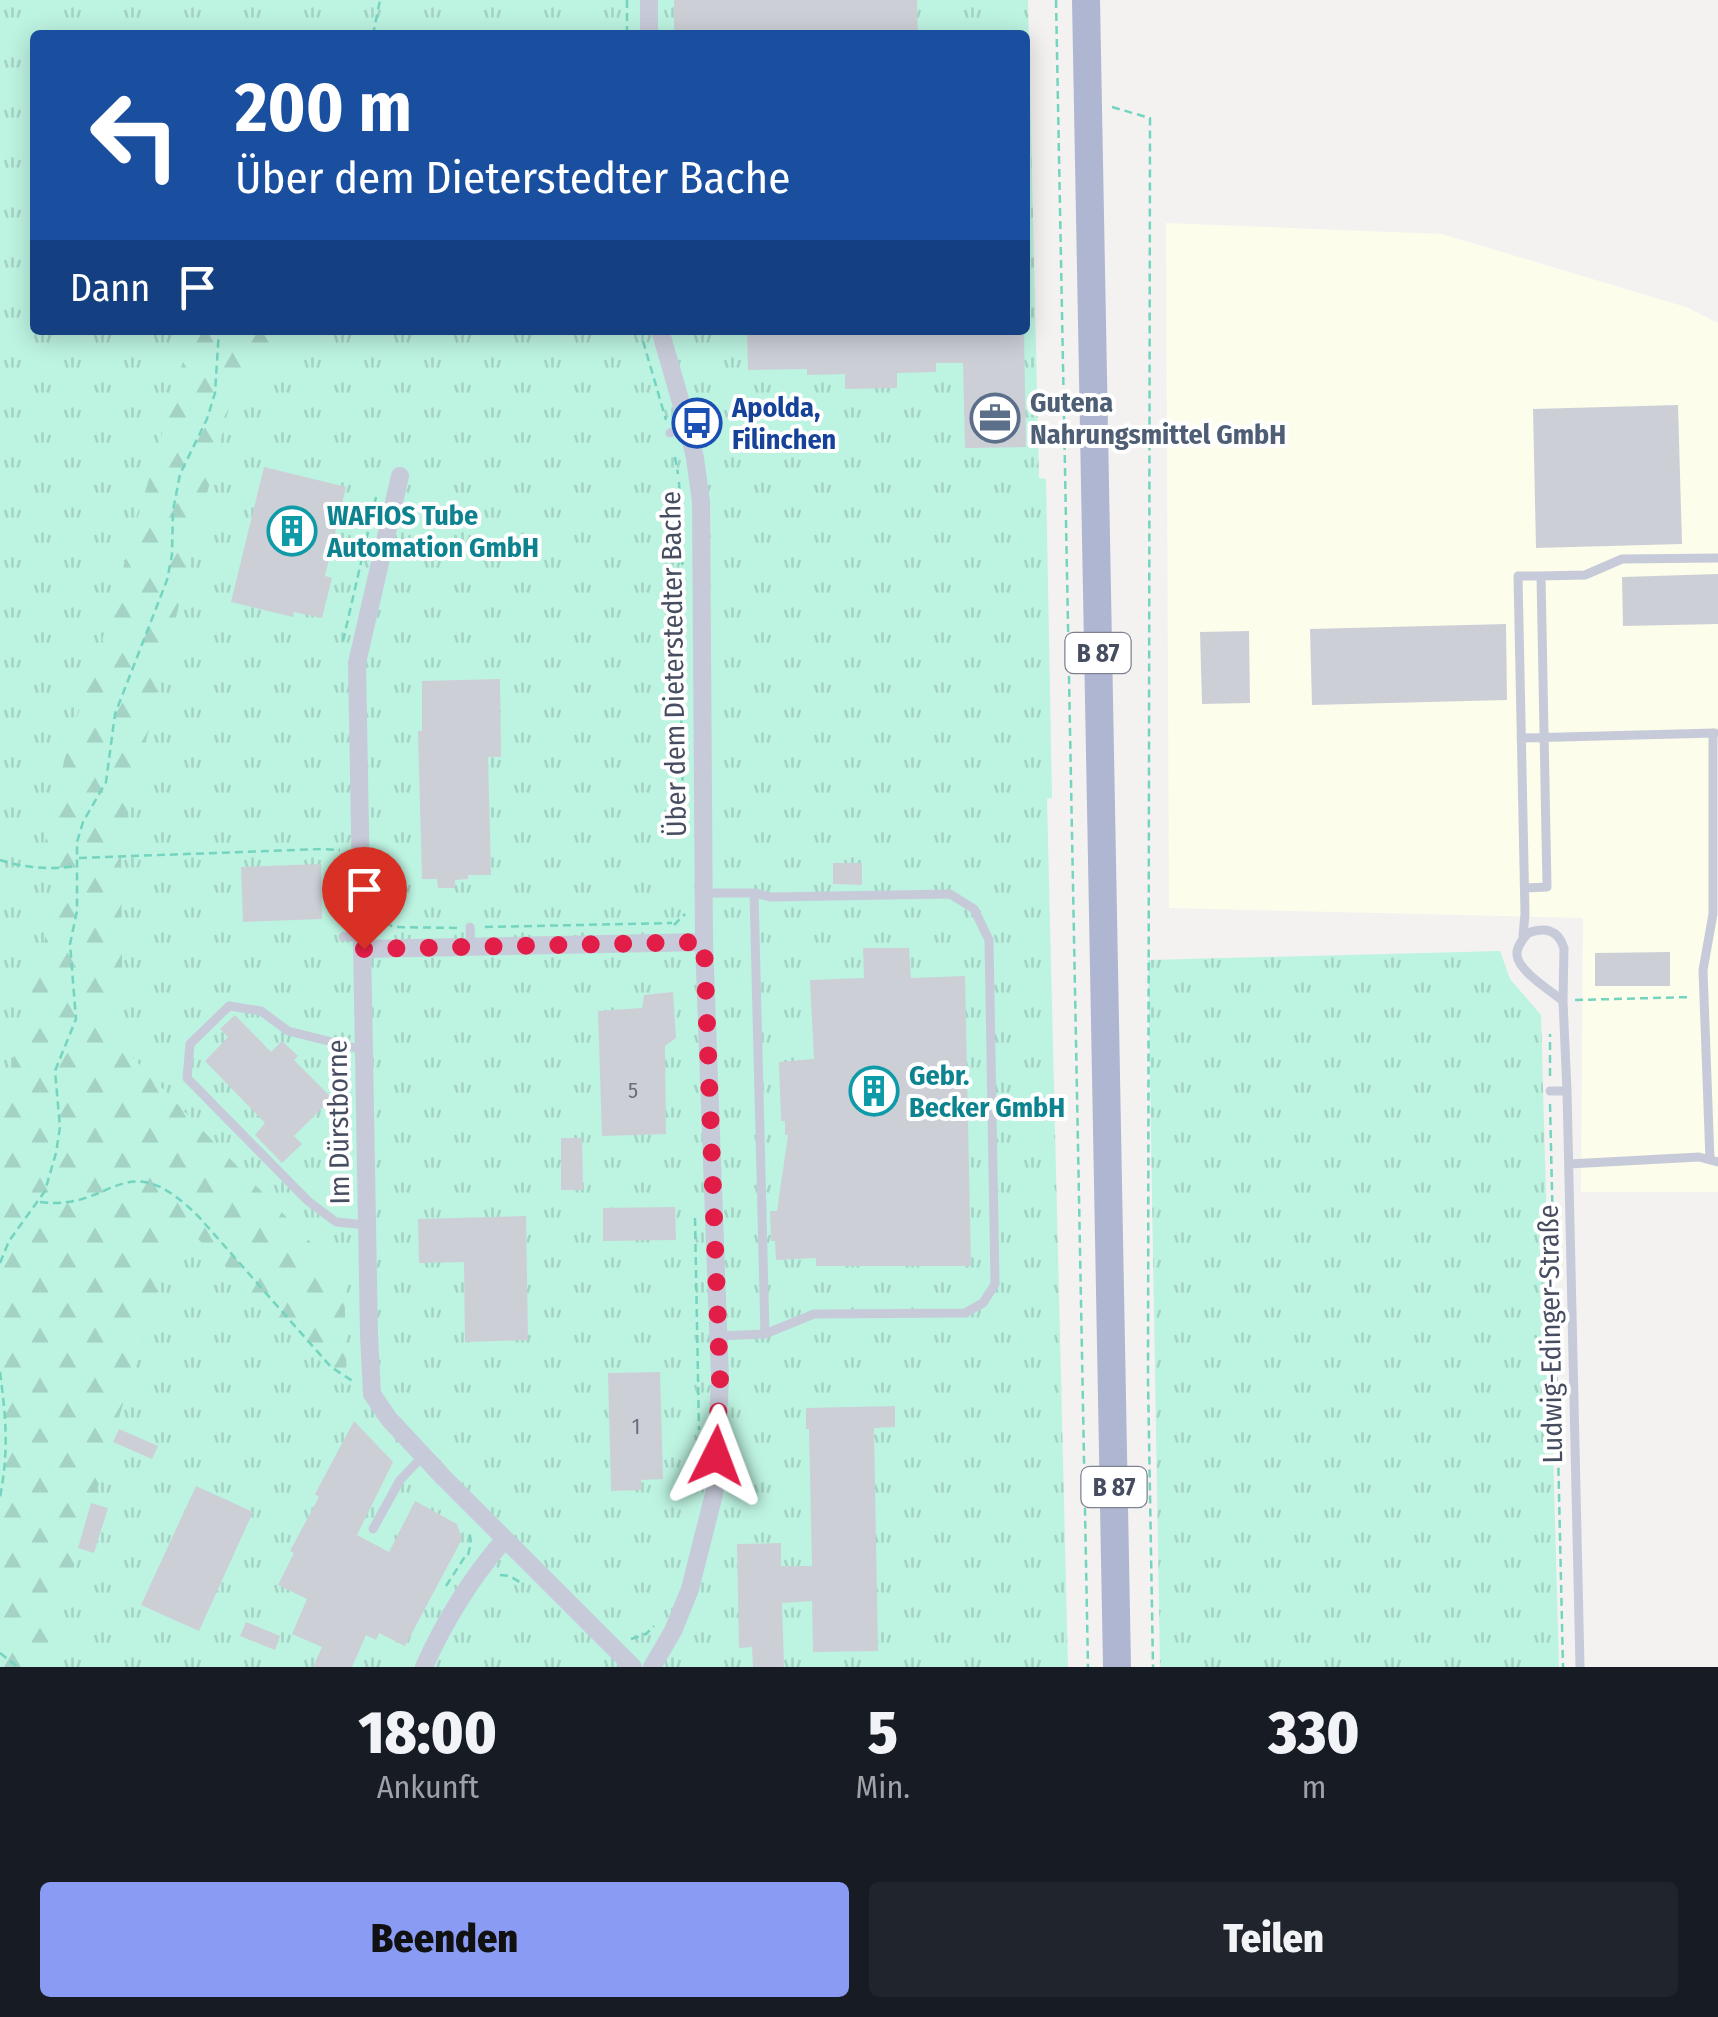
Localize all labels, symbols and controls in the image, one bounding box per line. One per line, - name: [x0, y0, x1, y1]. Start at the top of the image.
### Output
- text: 200 m: [235, 66, 412, 150]
- icon: left: [70, 70, 200, 200]
- text: Über dem Dieterstedter Bache: [235, 151, 791, 205]
- icon: arrive: [170, 260, 225, 315]
- text: Dann: [70, 265, 150, 311]
- place label: Gutena Nahrungsmittel GmbH: [1030, 386, 1286, 451]
- place label: Apolda, Filinchen: [731, 391, 836, 456]
- office icon: Gutena Nahrungsmittel GmbH: [969, 392, 1021, 444]
- bus stop icon: Apolda, Filinchen: [671, 397, 723, 449]
- street label: Über dem Dieterstedter Bache: [654, 491, 693, 837]
- place label: WAFIOS Tube Automation GmbH: [326, 499, 539, 564]
- building icon: WAFIOS Tube Automation GmbH: [266, 505, 318, 557]
- road number: B 87: [1066, 633, 1130, 673]
- pin: [322, 847, 407, 950]
- icon: arrive: [337, 862, 392, 917]
- street label: Im Dürstborne: [321, 1039, 356, 1205]
- place label: Gebr. Becker GmbH: [909, 1059, 1065, 1124]
- building icon: Gebr. Becker GmbH: [848, 1065, 900, 1117]
- house number: 5: [628, 1077, 638, 1104]
- street label: Ludwig-Edinger-Straße: [1532, 1204, 1569, 1464]
- position arrow: [664, 1404, 768, 1508]
- house number: 1: [632, 1413, 640, 1440]
- road number: B 87: [1082, 1467, 1146, 1507]
- text: 18:00: [359, 1697, 497, 1769]
- text: 5: [868, 1697, 898, 1769]
- text: 330: [1269, 1697, 1359, 1769]
- text: Ankunft: [377, 1768, 479, 1806]
- text: Min.: [856, 1768, 910, 1806]
- text: m: [1302, 1768, 1326, 1806]
- button: Beenden: [40, 1882, 849, 1997]
- button: Teilen: [869, 1882, 1678, 1997]

